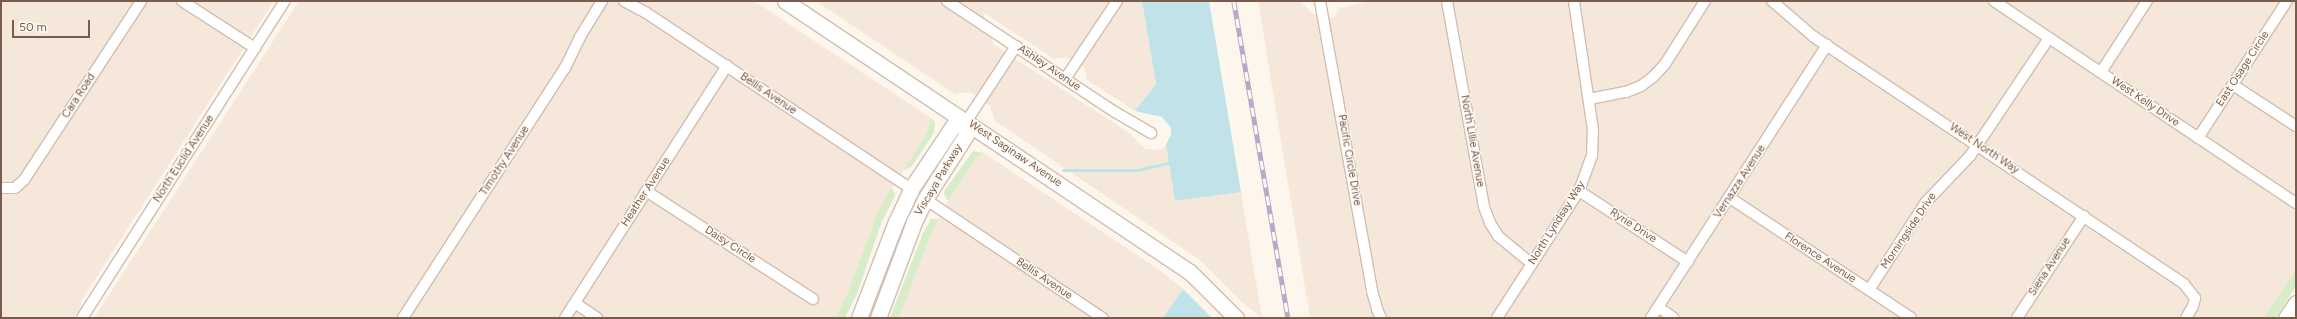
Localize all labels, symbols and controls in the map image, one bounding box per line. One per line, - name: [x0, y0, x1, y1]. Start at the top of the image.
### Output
- scale bar: [14, 12, 92, 38]
- text: 50 m: [19, 20, 47, 34]
- street label: East Osage Circle: [2214, 29, 2272, 109]
- street label: Ashley Avenue: [1015, 42, 1083, 94]
- street label: Bellis Avenue: [737, 70, 799, 118]
- street label: Cara Road: [60, 71, 98, 121]
- street label: West Kelly Drive: [2108, 74, 2182, 130]
- street label: North Lillie Avenue: [1457, 94, 1487, 188]
- street label: North Euclid Avenue: [151, 113, 217, 205]
- street label: Pacific Circle Drive: [1334, 113, 1364, 207]
- street label: West Saginaw Avenue: [966, 118, 1064, 190]
- street label: West North Way: [1947, 121, 2021, 177]
- street label: Timothy Avenue: [478, 124, 532, 198]
- street label: Viscaya Parkway: [912, 142, 966, 218]
- street label: Vernazza Avenue: [1711, 143, 1769, 221]
- street label: Heather Avenue: [619, 155, 673, 229]
- street label: North Lyndsay Way: [1526, 179, 1588, 267]
- street label: Morningside Drive: [1879, 190, 1939, 272]
- street label: Ryrie Drive: [1607, 206, 1659, 246]
- street label: Daisy Circle: [702, 224, 758, 266]
- street label: Florence Avenue: [1782, 230, 1858, 286]
- street label: Siena Avenue: [2026, 235, 2074, 299]
- street label: Bellis Avenue: [1013, 255, 1075, 303]

